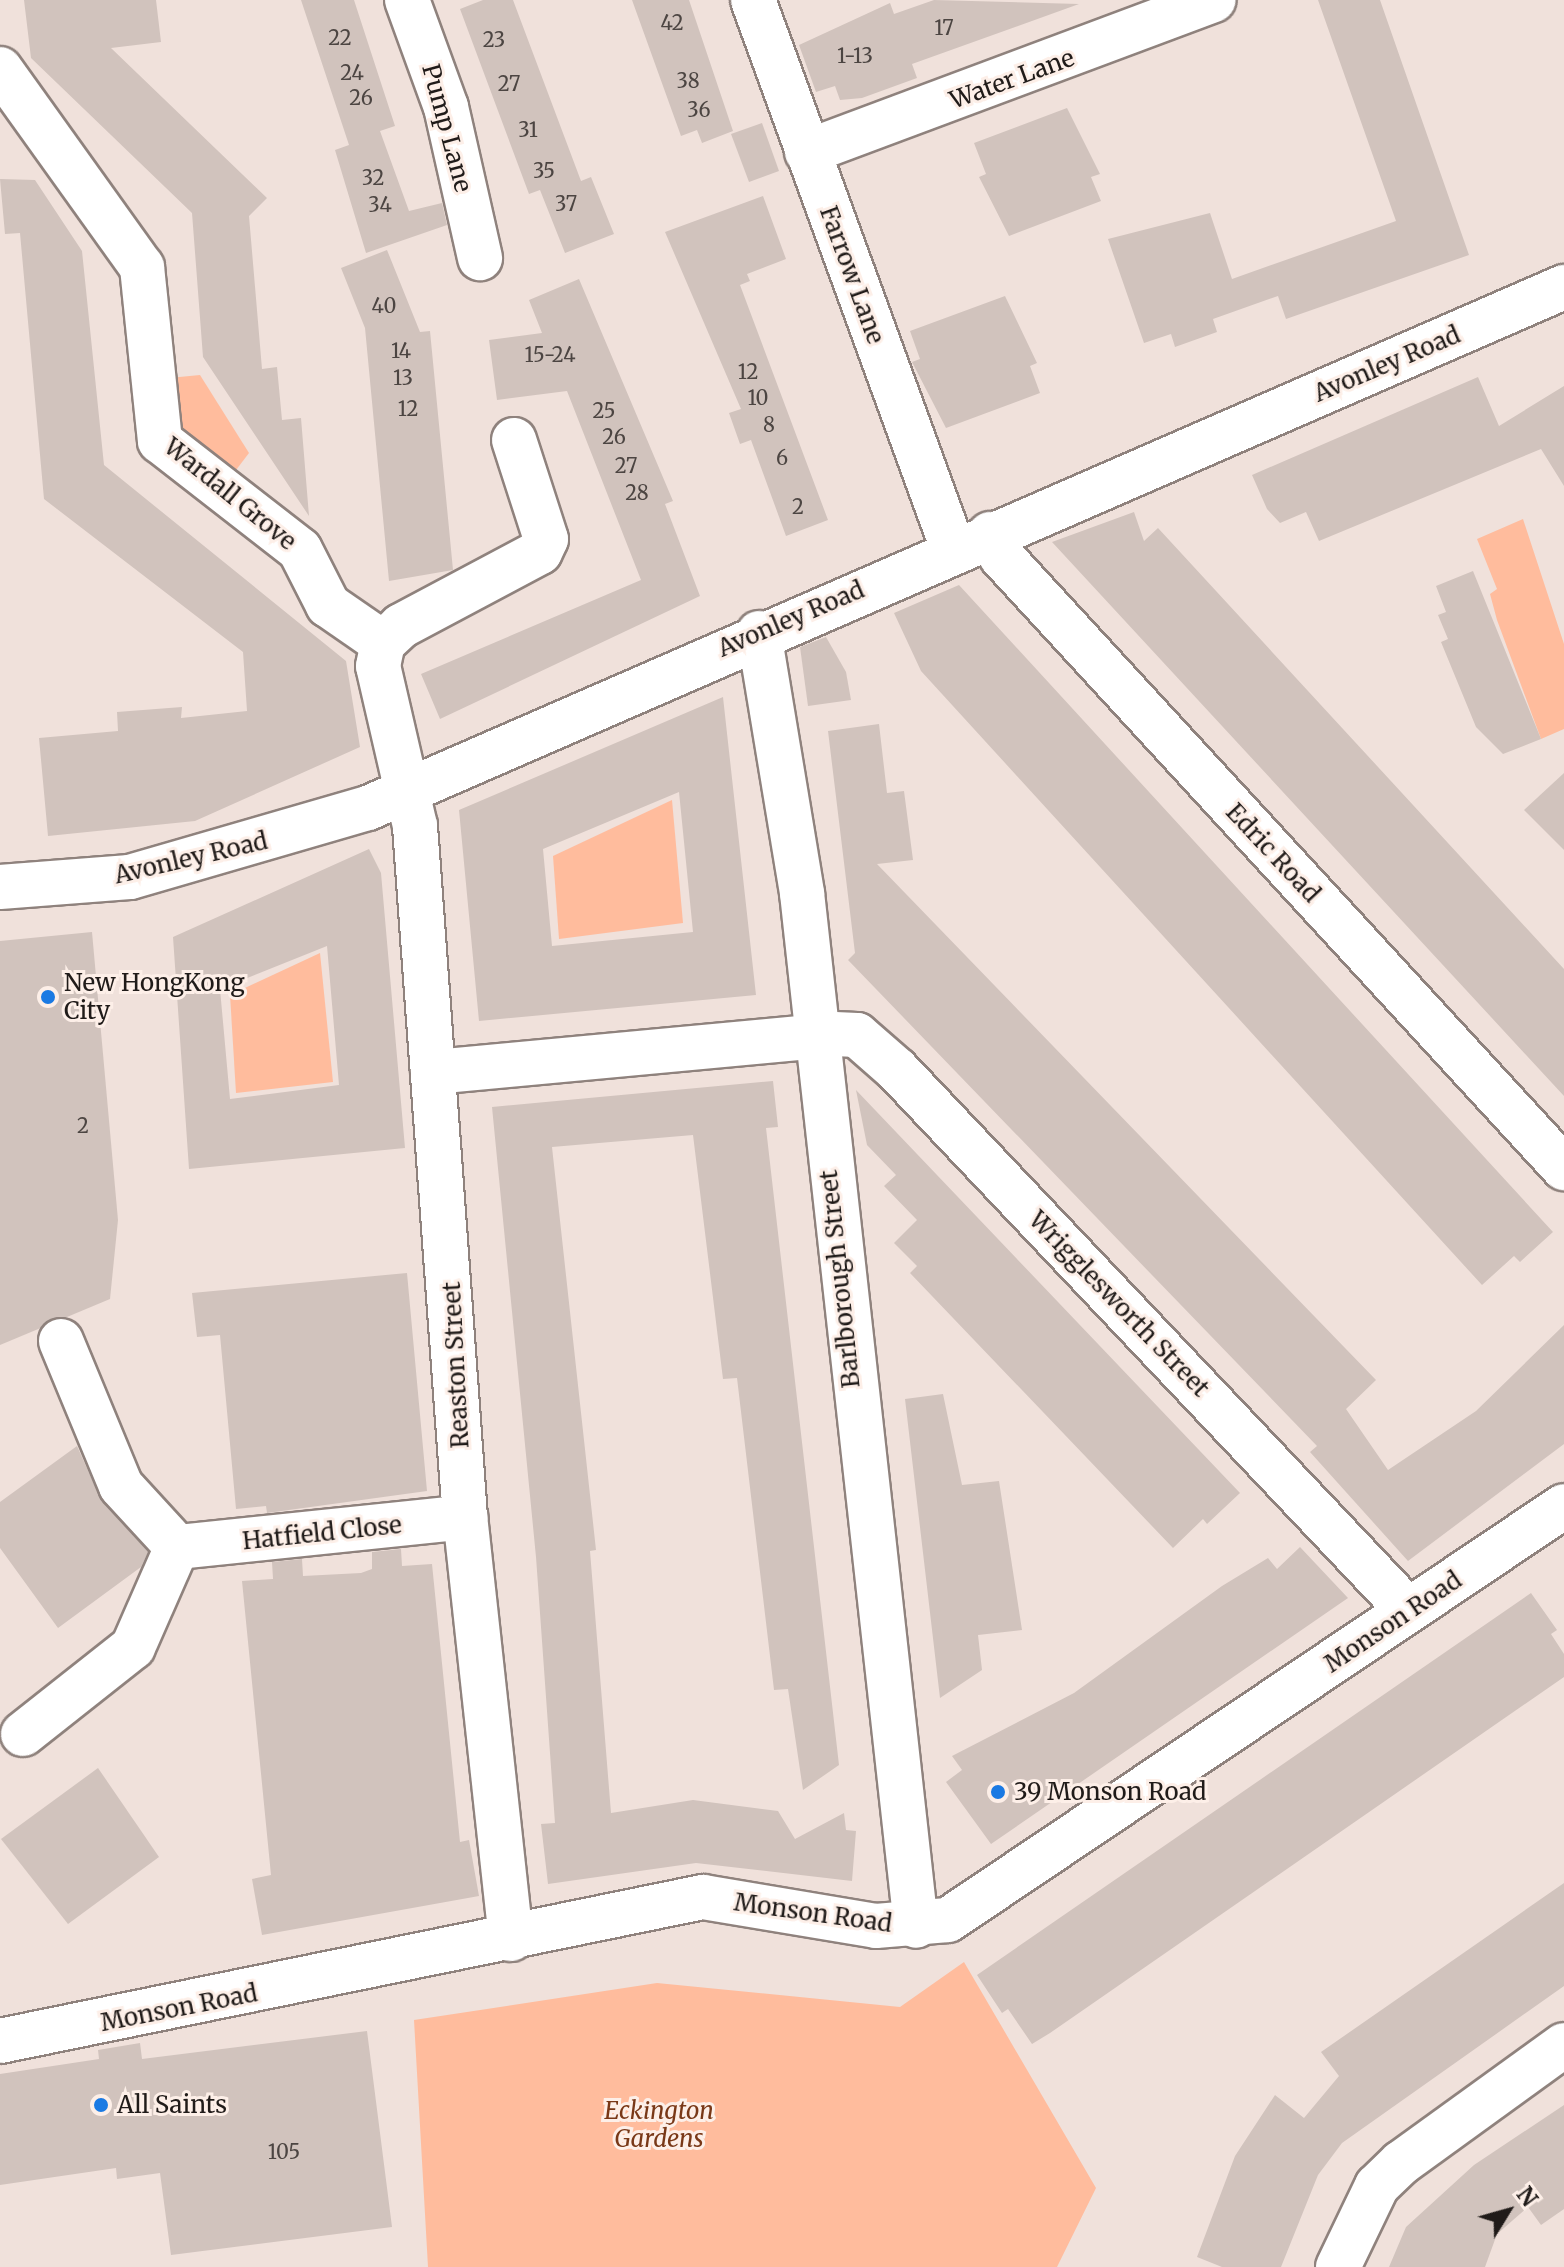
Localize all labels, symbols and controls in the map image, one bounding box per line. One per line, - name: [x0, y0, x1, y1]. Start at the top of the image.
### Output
- house number: 42: [660, 10, 684, 34]
- house number: 17: [934, 15, 954, 39]
- house number: 22: [328, 25, 352, 49]
- house number: 23: [483, 27, 505, 51]
- house number: 1-13: [837, 43, 873, 67]
- street label: Water Lane: [946, 43, 1078, 115]
- house number: 24: [340, 60, 364, 84]
- street label: Pump Lane: [416, 61, 478, 195]
- house number: 38: [676, 68, 700, 92]
- house number: 27: [498, 71, 520, 95]
- house number: 26: [349, 85, 373, 109]
- house number: 36: [687, 97, 711, 121]
- house number: 31: [518, 117, 538, 141]
- house number: 35: [533, 158, 555, 182]
- house number: 32: [362, 165, 384, 189]
- house number: 37: [555, 191, 577, 215]
- house number: 34: [368, 192, 392, 216]
- street label: Farrow Lane: [814, 202, 890, 348]
- house number: 40: [372, 293, 396, 317]
- street label: Avonley Road: [1309, 320, 1465, 408]
- house number: 14: [391, 338, 411, 362]
- house number: 15-24: [525, 342, 575, 366]
- house number: 12: [738, 359, 758, 383]
- house number: 13: [393, 365, 413, 389]
- house number: 10: [747, 385, 769, 409]
- house number: 12: [398, 396, 418, 420]
- house number: 25: [593, 398, 615, 422]
- house number: 8: [763, 412, 775, 436]
- house number: 26: [602, 424, 626, 448]
- street label: Wardall Grove: [158, 432, 302, 556]
- house number: 6: [776, 445, 788, 469]
- house number: 27: [615, 453, 637, 477]
- house number: 28: [625, 480, 649, 504]
- house number: 2: [792, 494, 804, 518]
- street label: Avonley Road: [713, 575, 869, 663]
- street label: Edric Road: [1220, 798, 1326, 908]
- street label: Avonley Road: [111, 826, 271, 890]
- place label: New HongKong City: [64, 969, 245, 1025]
- marker: New HongKong City: [39, 988, 57, 1006]
- house number: 2: [77, 1113, 89, 1137]
- street label: Barlborough Street: [814, 1169, 866, 1389]
- street label: Wrigglesworth Street: [1023, 1205, 1215, 1403]
- street label: Reaston Street: [437, 1281, 475, 1449]
- street label: Hatfield Close: [241, 1510, 403, 1556]
- street label: Monson Road: [1319, 1566, 1467, 1678]
- place label: 39 Monson Road: [1014, 1778, 1206, 1806]
- marker: 39 Monson Road: [989, 1783, 1007, 1801]
- street label: Monson Road: [732, 1888, 894, 1938]
- street label: Monson Road: [98, 1979, 260, 2037]
- place label: All Saints: [117, 2091, 227, 2119]
- marker: All Saints: [92, 2096, 110, 2114]
- park label: Eckington Gardens: [604, 2097, 714, 2153]
- house number: 105: [268, 2139, 300, 2163]
- north arrow: [1468, 2171, 1548, 2251]
- text: N: [1511, 2181, 1544, 2212]

